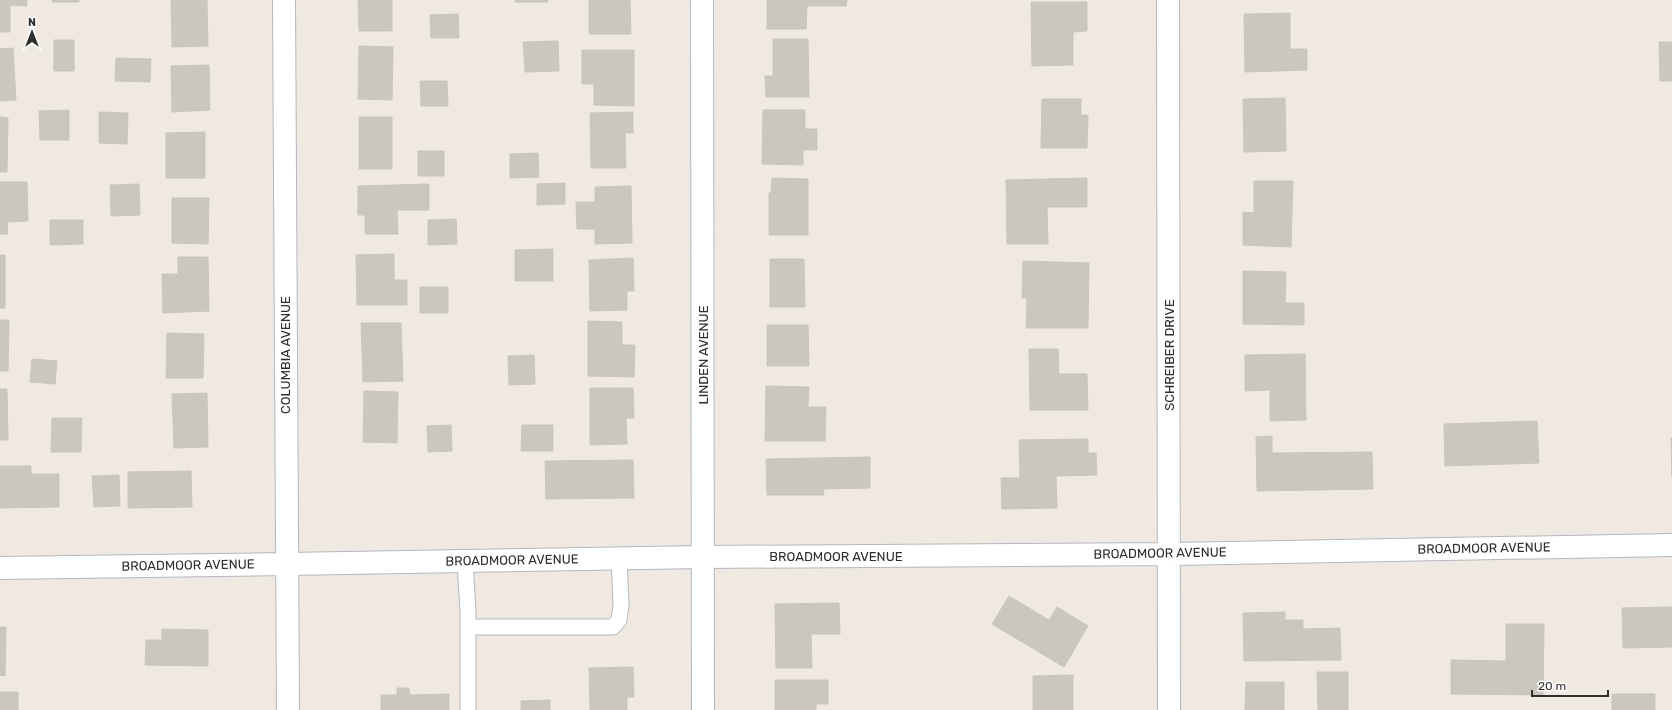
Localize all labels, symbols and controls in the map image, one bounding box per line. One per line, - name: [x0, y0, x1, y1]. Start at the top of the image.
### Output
- north arrow: [12, 12, 52, 52]
- text: N: [28, 16, 36, 29]
- street label: COLUMBIA AVENUE: [278, 296, 293, 414]
- street label: SCHREIBER DRIVE: [1162, 299, 1177, 411]
- street label: LINDEN AVENUE: [696, 305, 711, 405]
- street label: BROADMOOR AVENUE: [1417, 539, 1551, 557]
- street label: BROADMOOR AVENUE: [1093, 544, 1227, 562]
- street label: BROADMOOR AVENUE: [769, 549, 903, 564]
- street label: BROADMOOR AVENUE: [445, 551, 579, 569]
- street label: BROADMOOR AVENUE: [121, 556, 255, 574]
- scale bar: [1532, 672, 1608, 698]
- text: 20 m: [1538, 679, 1566, 693]

